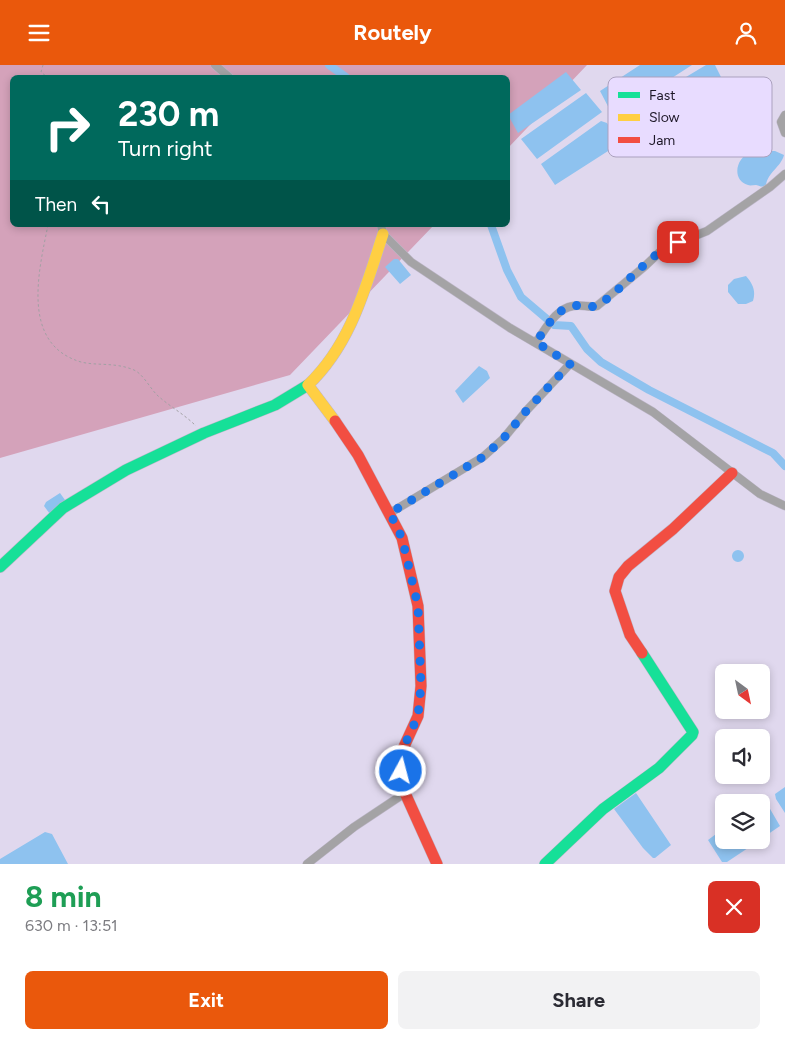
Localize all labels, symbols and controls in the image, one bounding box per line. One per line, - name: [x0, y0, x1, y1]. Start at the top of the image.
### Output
- icon: menu: [25, 19, 53, 47]
- text: Routely: [353, 19, 432, 46]
- icon: person: [732, 19, 760, 47]
- legend: [608, 77, 772, 157]
- text: Fast: [649, 87, 675, 104]
- text: 230 m: [118, 93, 219, 135]
- icon: right: [35, 95, 100, 160]
- text: Slow: [649, 109, 680, 126]
- text: Jam: [649, 132, 675, 149]
- text: Turn right: [118, 135, 213, 162]
- icon: left: [87, 190, 115, 218]
- text: Then: [35, 193, 77, 216]
- pin: [657, 221, 699, 263]
- icon: arrive: [664, 228, 692, 256]
- north arrow: [715, 664, 770, 719]
- map controls: [715, 664, 770, 849]
- button: sound: [715, 729, 770, 784]
- position arrow: [374, 744, 426, 796]
- button: layers: [715, 794, 770, 849]
- text: 8 min: [25, 878, 102, 915]
- button: close: [708, 881, 760, 933]
- text: 630 m · 13:51: [25, 916, 118, 935]
- button: Exit: [25, 971, 388, 1029]
- button: Share: [398, 971, 760, 1029]

